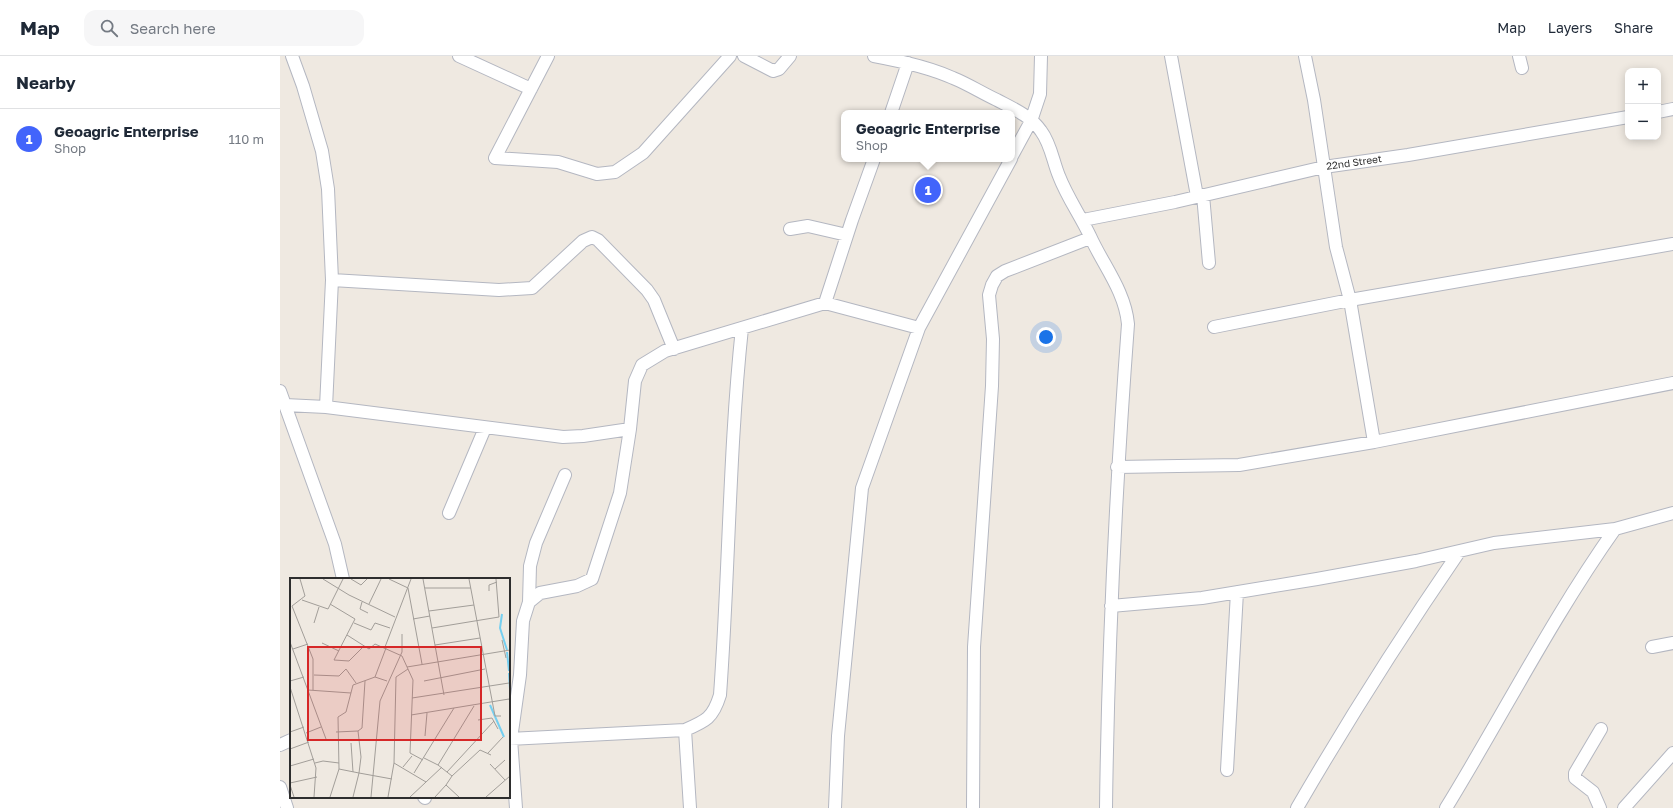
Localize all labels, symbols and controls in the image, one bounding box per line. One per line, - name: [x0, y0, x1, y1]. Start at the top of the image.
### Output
- search box: [84, 10, 364, 46]
- text: Map: [20, 16, 60, 39]
- icon: search: [98, 17, 120, 39]
- text: Search here: [130, 19, 216, 37]
- text: Map: [1497, 19, 1526, 36]
- text: Layers: [1548, 19, 1592, 36]
- text: Share: [1614, 19, 1653, 36]
- map controls: [1625, 68, 1661, 140]
- button: +: [1625, 68, 1661, 104]
- text: Nearby: [16, 72, 76, 93]
- button: −: [1625, 104, 1661, 140]
- popup: [841, 110, 1015, 162]
- text: Geoagric Enterprise: [856, 119, 1000, 137]
- text: Geoagric Enterprise: [54, 122, 199, 140]
- text: 1: [26, 131, 32, 147]
- text: 110 m: [229, 131, 264, 147]
- text: Shop: [856, 137, 888, 153]
- text: Shop: [54, 140, 86, 156]
- street label: 22nd Street: [1325, 152, 1383, 172]
- pin: 1: [915, 175, 941, 205]
- your location: [1036, 327, 1056, 347]
- inset map: [290, 578, 510, 798]

